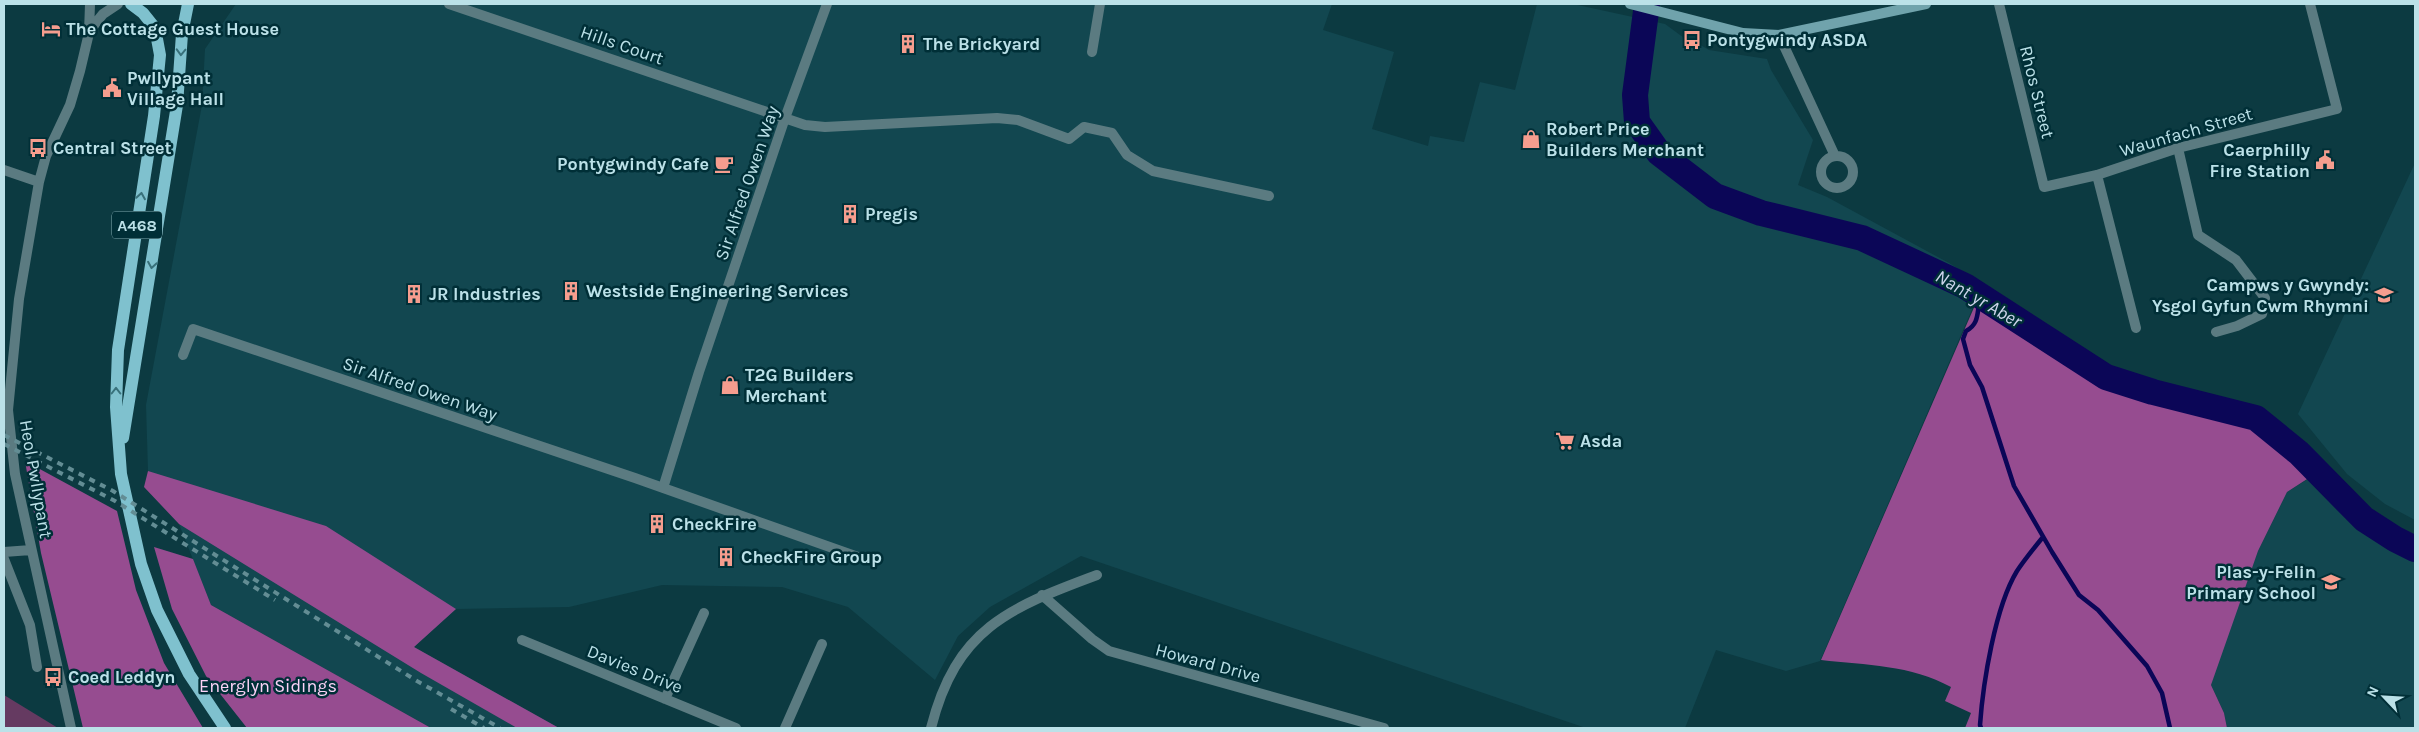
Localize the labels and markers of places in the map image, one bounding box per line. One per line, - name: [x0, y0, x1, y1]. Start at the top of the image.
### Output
- hotel icon: The Cottage Guest House: [40, 18, 62, 40]
- place label: The Cottage Guest House: [66, 18, 279, 40]
- bus stop icon: Pontygwindy ASDA: [1681, 29, 1703, 51]
- place label: Pontygwindy ASDA: [1707, 29, 1867, 51]
- building icon: The Brickyard: [897, 33, 919, 55]
- place label: The Brickyard: [923, 33, 1040, 55]
- place label: Pwllypant Village Hall: [127, 67, 224, 110]
- public building icon: Pwllypant Village Hall: [101, 77, 123, 99]
- place label: Robert Price Builders Merchant: [1546, 118, 1704, 161]
- shop icon: Robert Price Builders Merchant: [1520, 128, 1542, 150]
- bus stop icon: Central Street: [27, 137, 49, 159]
- place label: Central Street: [53, 137, 172, 159]
- place label: Caerphilly Fire Station: [2210, 139, 2310, 182]
- public building icon: Caerphilly Fire Station: [2314, 149, 2336, 171]
- place label: Pontygwindy Cafe: [557, 153, 709, 175]
- cafe icon: Pontygwindy Cafe: [713, 153, 735, 175]
- building icon: Pregis: [839, 203, 861, 225]
- place label: Pregis: [865, 203, 918, 225]
- place label: Campws y Gwyndy: Ysgol Gyfun Cwm Rhymni: [2152, 274, 2369, 317]
- building icon: Westside Engineering Services: [560, 280, 582, 302]
- place label: Westside Engineering Services: [586, 280, 849, 302]
- building icon: JR Industries: [403, 283, 425, 305]
- place label: JR Industries: [429, 283, 541, 305]
- school or university icon: Campws y Gwyndy: Ysgol Gyfun Cwm Rhymni: [2373, 284, 2395, 306]
- place label: T2G Builders Merchant: [745, 364, 854, 407]
- shop icon: T2G Builders Merchant: [719, 374, 741, 396]
- supermarket icon: Asda: [1554, 430, 1576, 452]
- place label: Asda: [1580, 430, 1622, 452]
- building icon: CheckFire: [646, 513, 668, 535]
- place label: CheckFire: [672, 513, 757, 535]
- building icon: CheckFire Group: [715, 546, 737, 568]
- place label: CheckFire Group: [741, 546, 882, 568]
- place label: Plas-y-Felin Primary School: [2186, 561, 2316, 604]
- school or university icon: Plas-y-Felin Primary School: [2320, 571, 2342, 593]
- bus stop icon: Coed Leddyn: [42, 666, 64, 688]
- place label: Coed Leddyn: [68, 666, 176, 688]

